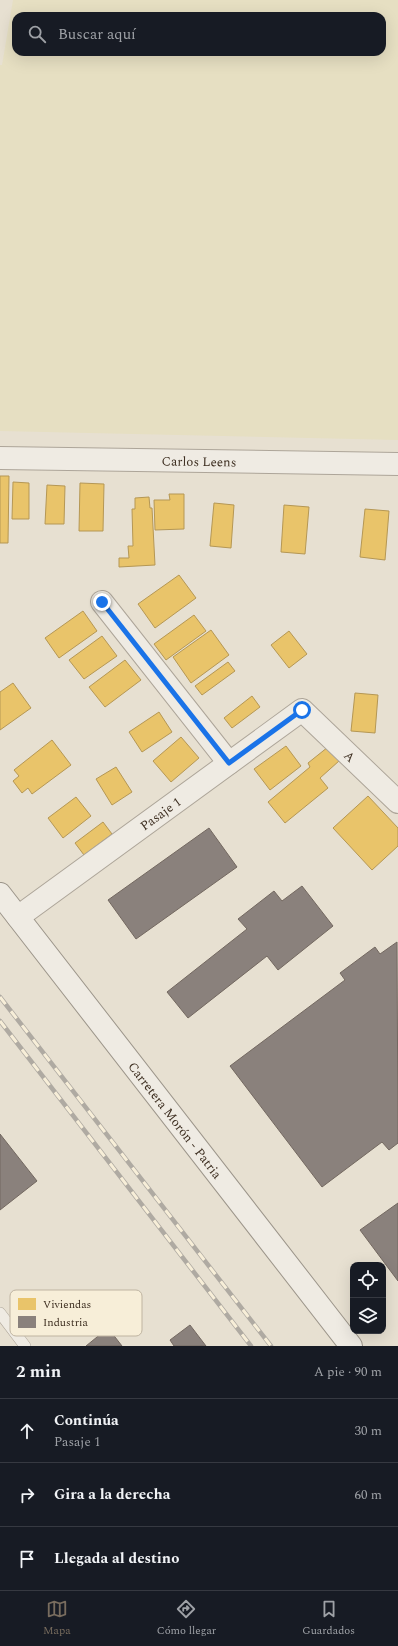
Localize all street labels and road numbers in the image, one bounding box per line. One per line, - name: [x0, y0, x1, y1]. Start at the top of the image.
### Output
- street label: Carlos Leens: [161, 451, 236, 473]
- street label: A: [339, 746, 360, 768]
- street label: Pasaje 1: [136, 792, 186, 836]
- street label: Carretera Morón - Patria: [123, 1058, 227, 1184]

